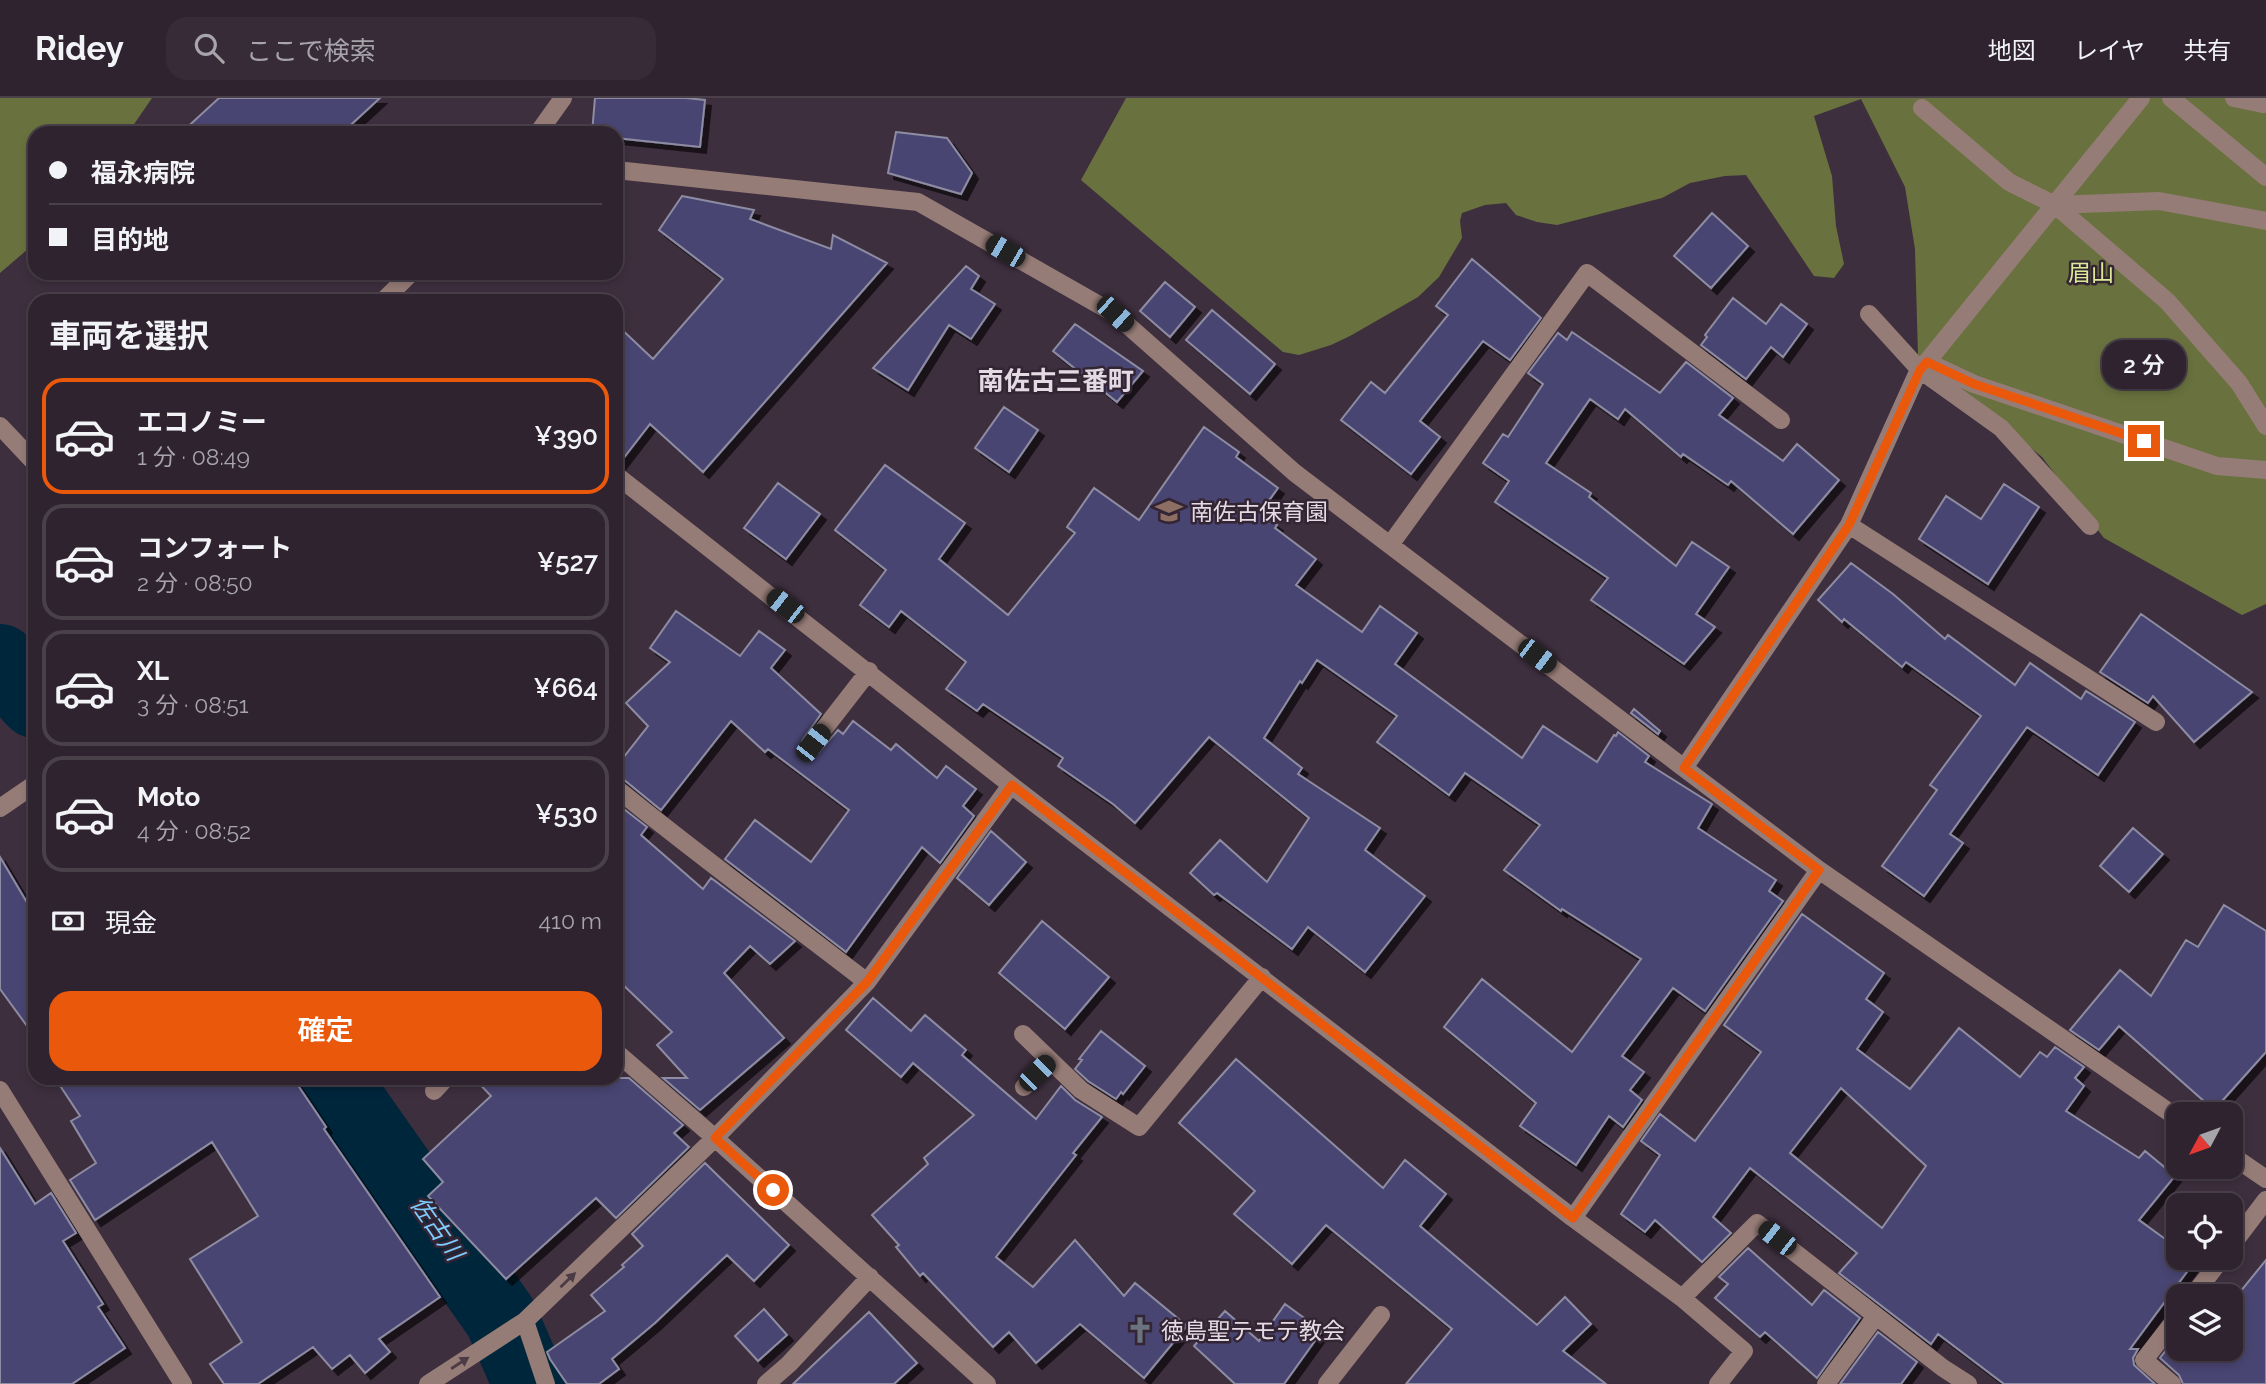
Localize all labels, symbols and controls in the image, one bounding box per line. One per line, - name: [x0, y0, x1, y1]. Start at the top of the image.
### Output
- search box: [166, 17, 656, 80]
- text: Ridey: [35, 29, 124, 68]
- icon: search: [190, 29, 228, 67]
- text: ここで検索: [246, 36, 376, 66]
- text: 地図: [1988, 36, 2036, 65]
- text: レイヤ: [2074, 36, 2145, 65]
- text: 共有: [2183, 36, 2231, 65]
- text: 福永病院: [91, 158, 195, 188]
- text: 目的地: [91, 225, 169, 255]
- car: [982, 231, 1029, 271]
- park label: 眉山: [2068, 259, 2114, 286]
- car: [1093, 292, 1138, 336]
- text: 車両を選択: [49, 317, 209, 354]
- callout: 2 分: [2102, 340, 2186, 388]
- text: 2 分: [2123, 351, 2165, 378]
- district label: 南佐古三番町: [978, 366, 1134, 396]
- icon: car: [53, 405, 116, 468]
- text: エコノミー: [137, 407, 267, 437]
- text: ¥390: [534, 421, 598, 451]
- route end: [2128, 425, 2160, 457]
- text: 1 分 · 08:49: [137, 443, 250, 470]
- school or university icon: 南佐古保育園: [1154, 496, 1184, 526]
- place label: 南佐古保育園: [1190, 498, 1328, 525]
- icon: car: [53, 531, 116, 594]
- text: コンフォート: [137, 533, 292, 563]
- text: ¥527: [537, 547, 598, 577]
- text: 2 分 · 08:50: [137, 569, 253, 596]
- car: [762, 585, 809, 627]
- car: [1514, 635, 1561, 677]
- text: XL: [137, 656, 169, 686]
- icon: car: [53, 657, 116, 720]
- text: ¥664: [534, 673, 598, 703]
- text: 3 分 · 08:51: [137, 691, 249, 718]
- car: [792, 720, 835, 766]
- text: Moto: [137, 782, 200, 812]
- icon: car: [53, 783, 116, 846]
- text: ¥530: [535, 799, 598, 829]
- text: 4 分 · 08:52: [137, 817, 251, 844]
- icon: cash: [49, 902, 87, 940]
- text: 410 m: [539, 907, 602, 934]
- text: 現金: [105, 908, 157, 938]
- button: 確定: [49, 991, 602, 1071]
- car: [1015, 1051, 1060, 1095]
- north arrow: [2166, 1102, 2244, 1180]
- map controls: [2166, 1102, 2243, 1361]
- route start: [757, 1174, 789, 1206]
- water label: 佐古川: [404, 1190, 471, 1268]
- button: locate: [2166, 1193, 2243, 1270]
- car: [1754, 1217, 1801, 1259]
- one-way arrow: [559, 1272, 576, 1289]
- button: layers: [2166, 1284, 2243, 1361]
- church icon: 徳島聖テモテ教会: [1125, 1315, 1155, 1345]
- place label: 徳島聖テモテ教会: [1161, 1317, 1345, 1344]
- one-way arrow: [450, 1356, 470, 1369]

